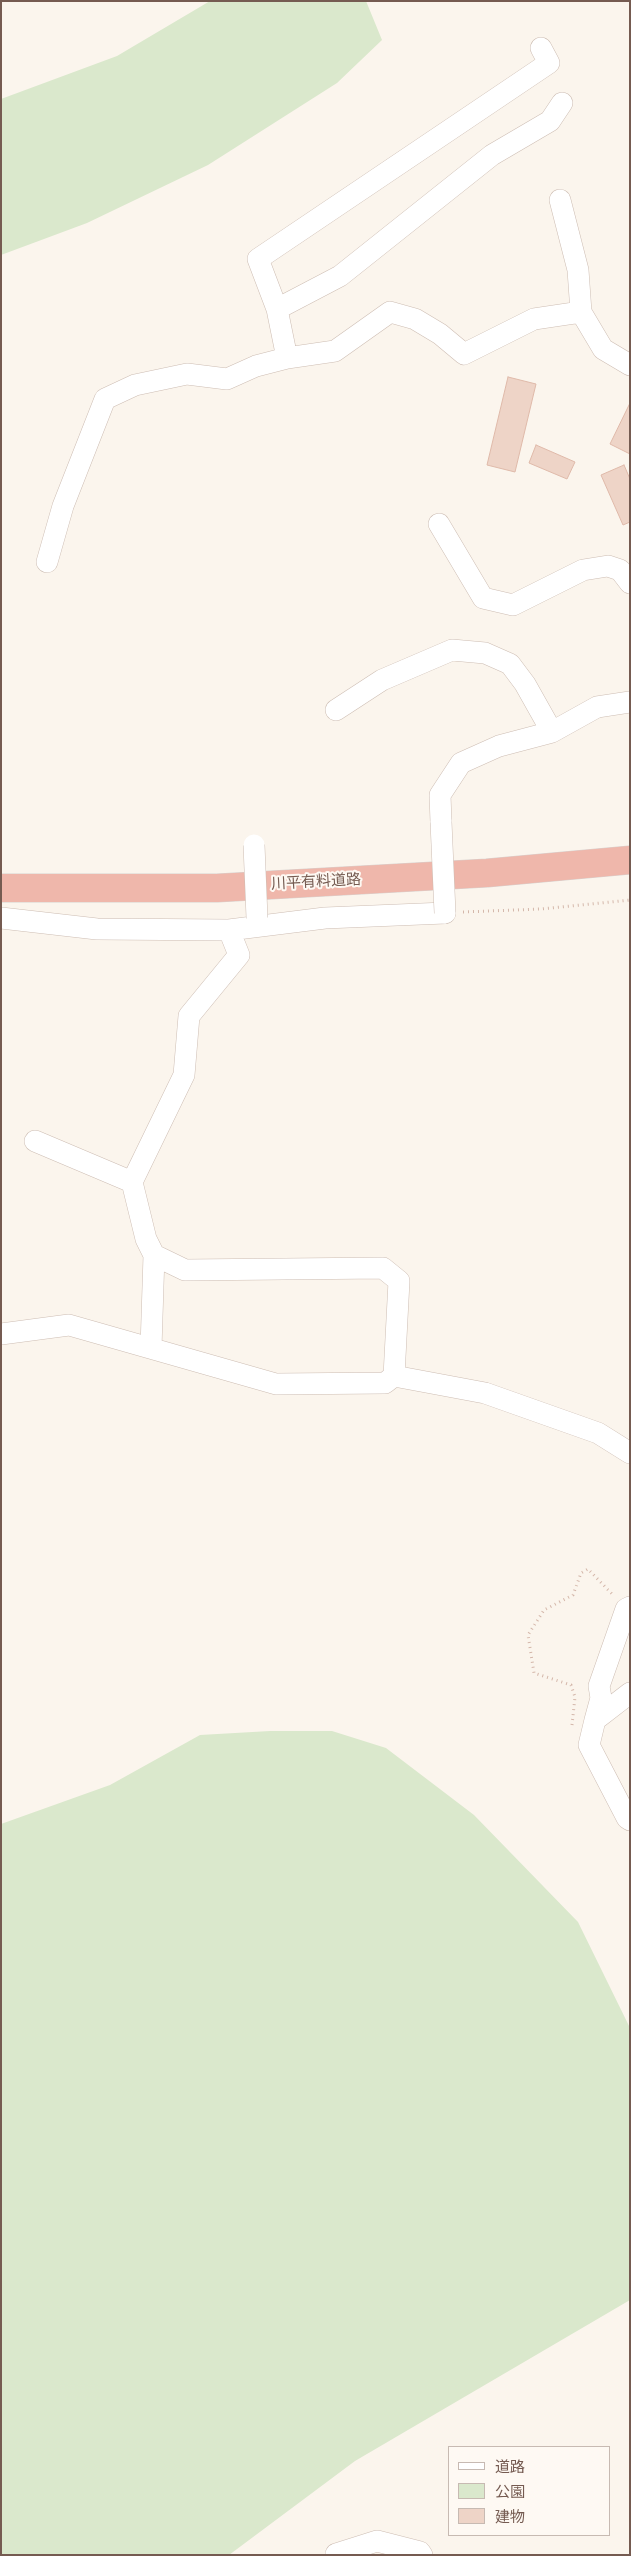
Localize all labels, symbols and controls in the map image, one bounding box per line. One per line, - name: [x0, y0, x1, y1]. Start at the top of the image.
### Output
- street label: 川平有料道路: [271, 871, 361, 893]
- legend: [448, 2446, 611, 2536]
- text: 道路: [495, 2458, 525, 2476]
- text: 公園: [495, 2483, 525, 2501]
- text: 建物: [495, 2508, 525, 2526]

